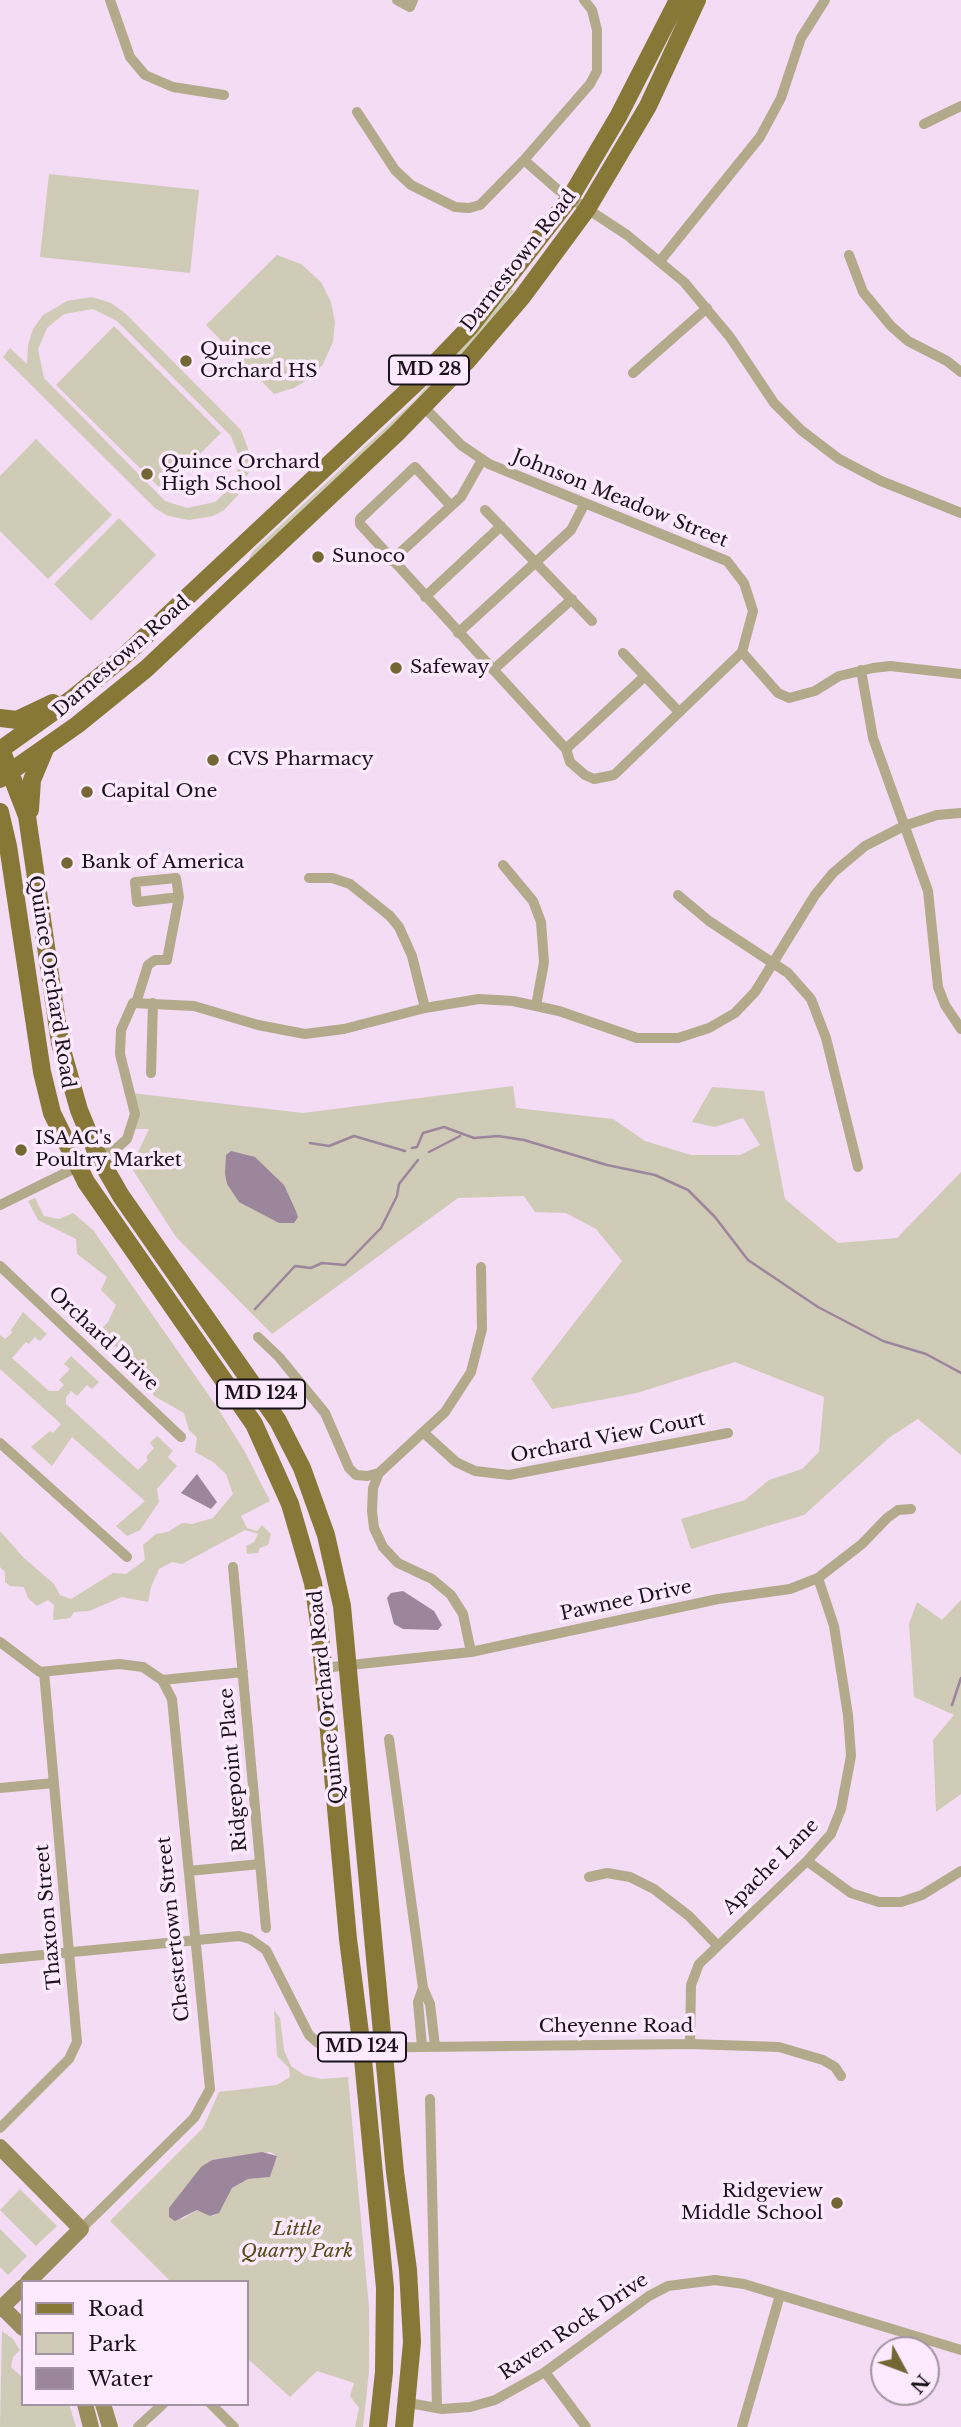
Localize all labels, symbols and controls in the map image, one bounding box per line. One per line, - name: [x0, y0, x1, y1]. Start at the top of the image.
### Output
- street label: Darnestown Road: [457, 186, 581, 336]
- place label: Quince Orchard HS: [200, 339, 318, 383]
- marker: Quince Orchard HS: [178, 353, 194, 369]
- road number: MD 28: [389, 356, 469, 384]
- street label: Johnson Meadow Street: [509, 445, 731, 553]
- place label: Quince Orchard High School: [161, 452, 320, 496]
- marker: Quince Orchard High School: [139, 466, 155, 482]
- place label: Sunoco: [332, 546, 405, 568]
- marker: Sunoco: [310, 549, 326, 565]
- street label: Darnestown Road: [49, 592, 195, 722]
- place label: Safeway: [410, 657, 489, 679]
- marker: Safeway: [388, 660, 404, 676]
- place label: CVS Pharmacy: [227, 749, 374, 771]
- marker: CVS Pharmacy: [205, 752, 221, 768]
- place label: Capital One: [101, 781, 217, 803]
- marker: Capital One: [79, 784, 95, 800]
- place label: Bank of America: [81, 852, 244, 874]
- marker: Bank of America: [59, 855, 75, 871]
- street label: Quince Orchard Road: [23, 874, 79, 1090]
- place label: ISAAC's Poultry Market: [35, 1128, 182, 1172]
- marker: ISAAC's Poultry Market: [13, 1142, 29, 1158]
- street label: Orchard Drive: [43, 1282, 163, 1396]
- road number: MD 124: [217, 1380, 305, 1408]
- street label: Orchard View Court: [509, 1408, 707, 1468]
- street label: Pawnee Drive: [558, 1576, 694, 1626]
- street label: Quince Orchard Road: [304, 1589, 350, 1805]
- street label: Ridgepoint Place: [215, 1687, 253, 1853]
- street label: Apache Lane: [718, 1814, 824, 1920]
- street label: Chestertown Street: [153, 1835, 195, 2023]
- street label: Thaxton Street: [31, 1843, 67, 1991]
- street label: Cheyenne Road: [539, 2016, 693, 2038]
- road number: MD 124: [318, 2033, 406, 2062]
- place label: Ridgeview Middle School: [681, 2181, 823, 2225]
- marker: Ridgeview Middle School: [829, 2195, 845, 2211]
- park label: Little Quarry Park: [241, 2219, 353, 2263]
- street label: Raven Rock Drive: [495, 2269, 653, 2385]
- legend: [21, 2280, 248, 2406]
- text: Road: [88, 2296, 144, 2322]
- text: Park: [88, 2331, 137, 2357]
- north arrow: [870, 2336, 940, 2406]
- text: Water: [88, 2366, 152, 2392]
- text: N: [905, 2370, 934, 2398]

